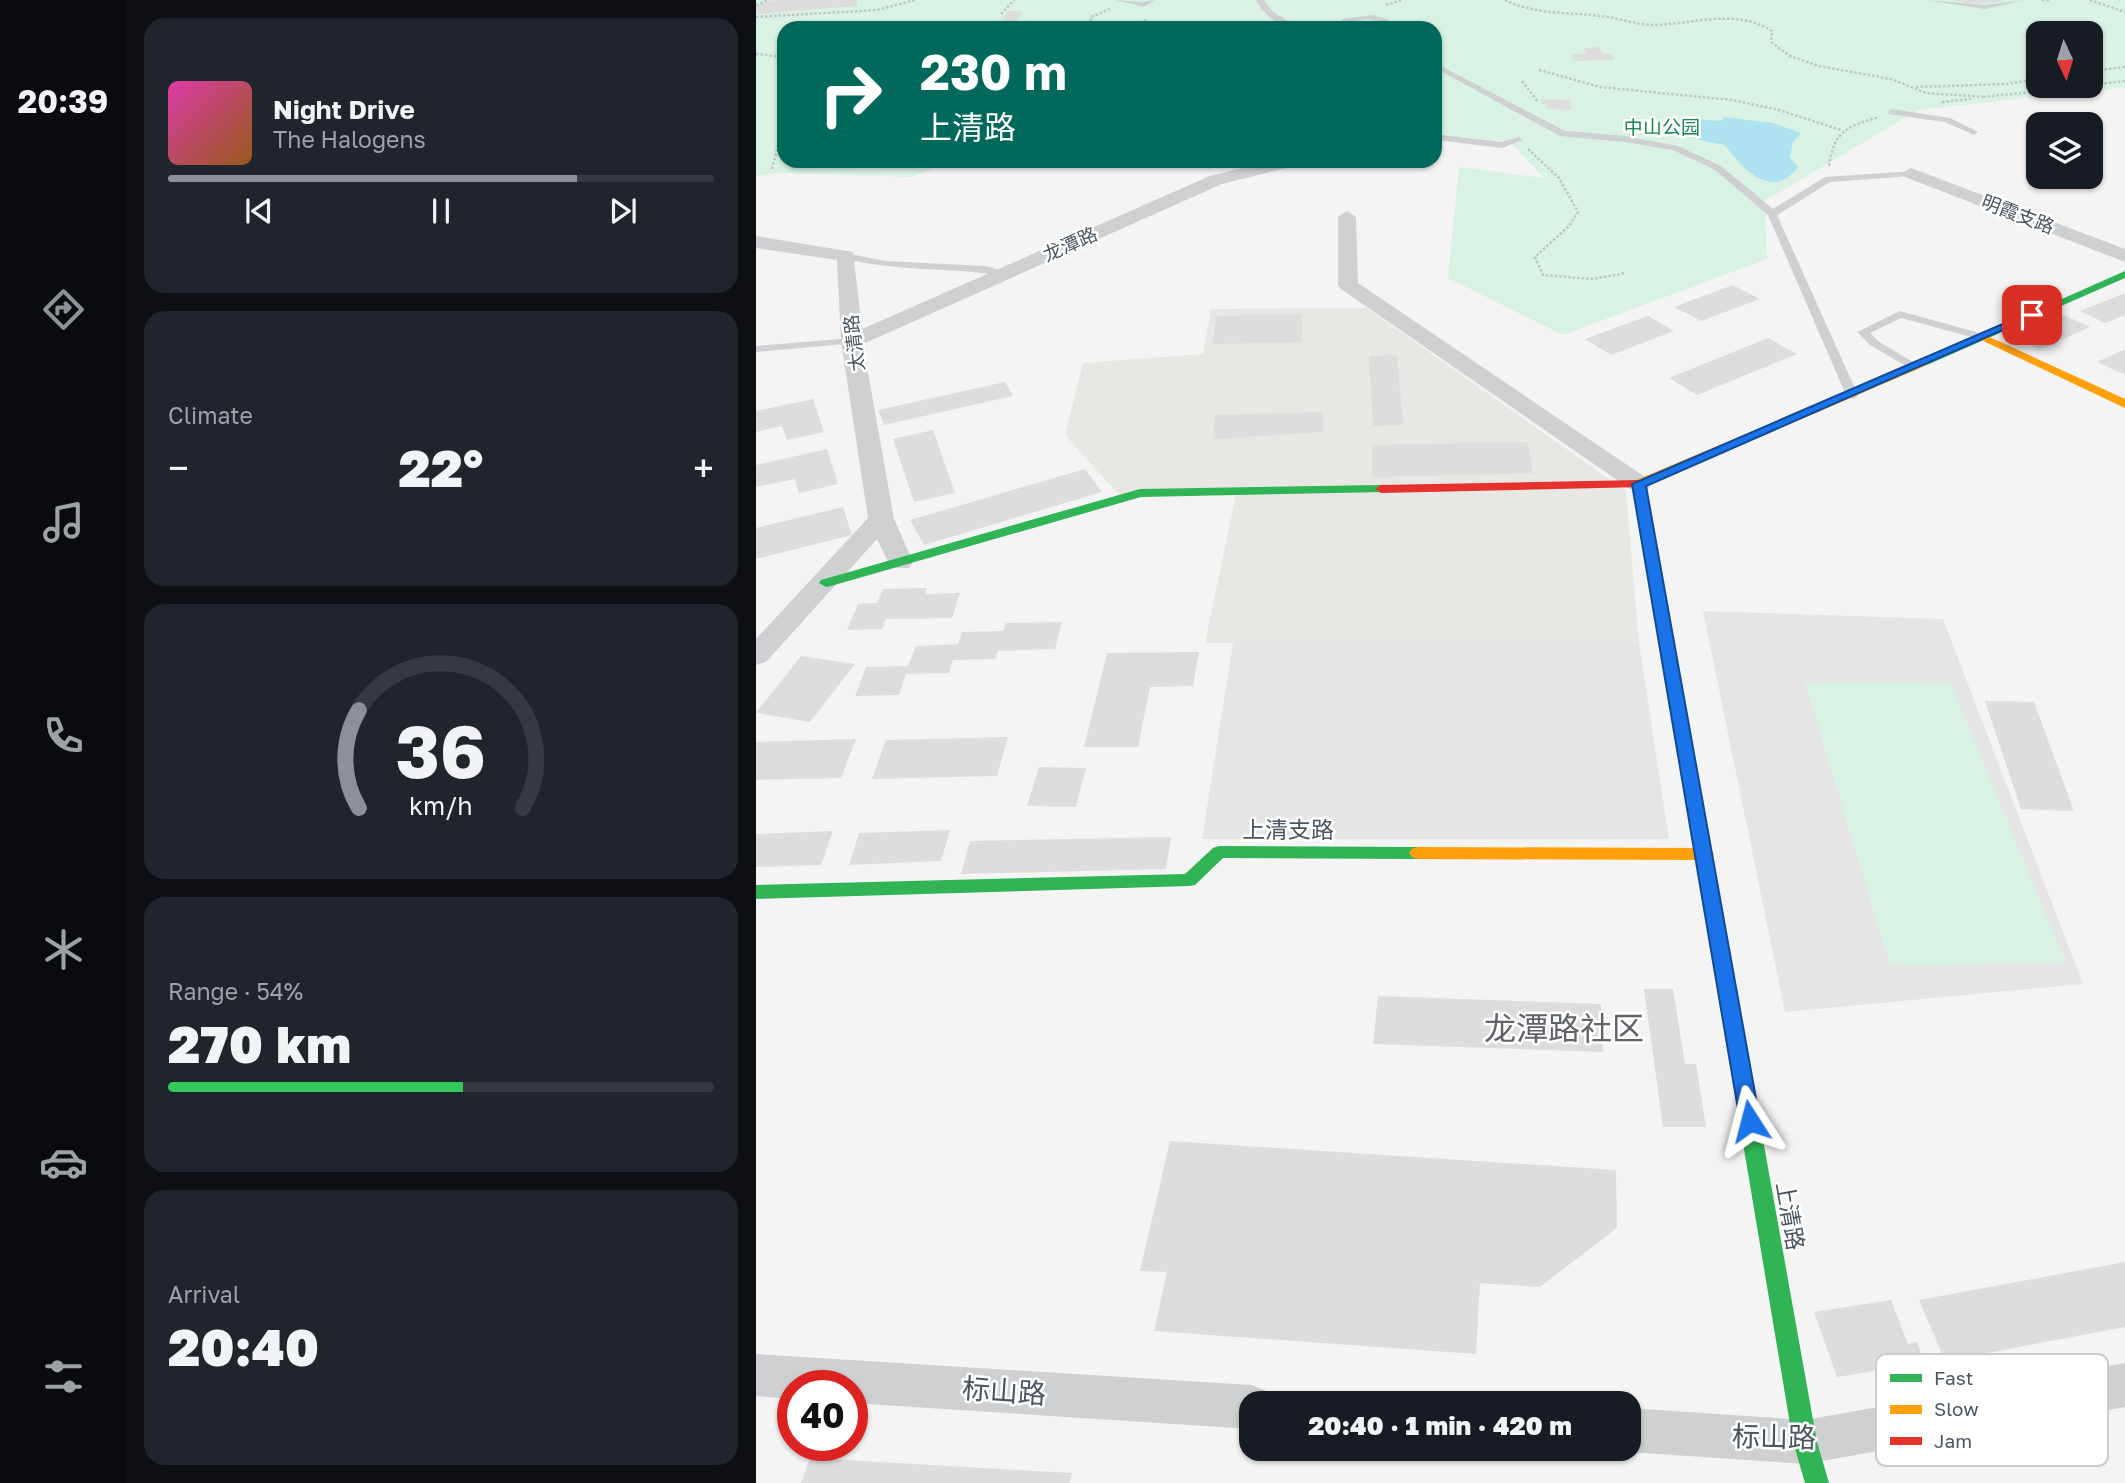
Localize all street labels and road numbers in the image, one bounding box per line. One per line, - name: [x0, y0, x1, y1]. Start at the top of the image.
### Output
- street label: 明霞支路: [1979, 189, 2058, 238]
- street label: 龙潭路: [1039, 221, 1101, 266]
- street label: 太清路: [839, 313, 868, 373]
- street label: 上清支路: [1242, 815, 1334, 843]
- street label: 上清路: [1771, 1179, 1811, 1252]
- street label: 标山路: [961, 1371, 1047, 1410]
- street label: 标山路: [1732, 1419, 1816, 1454]

